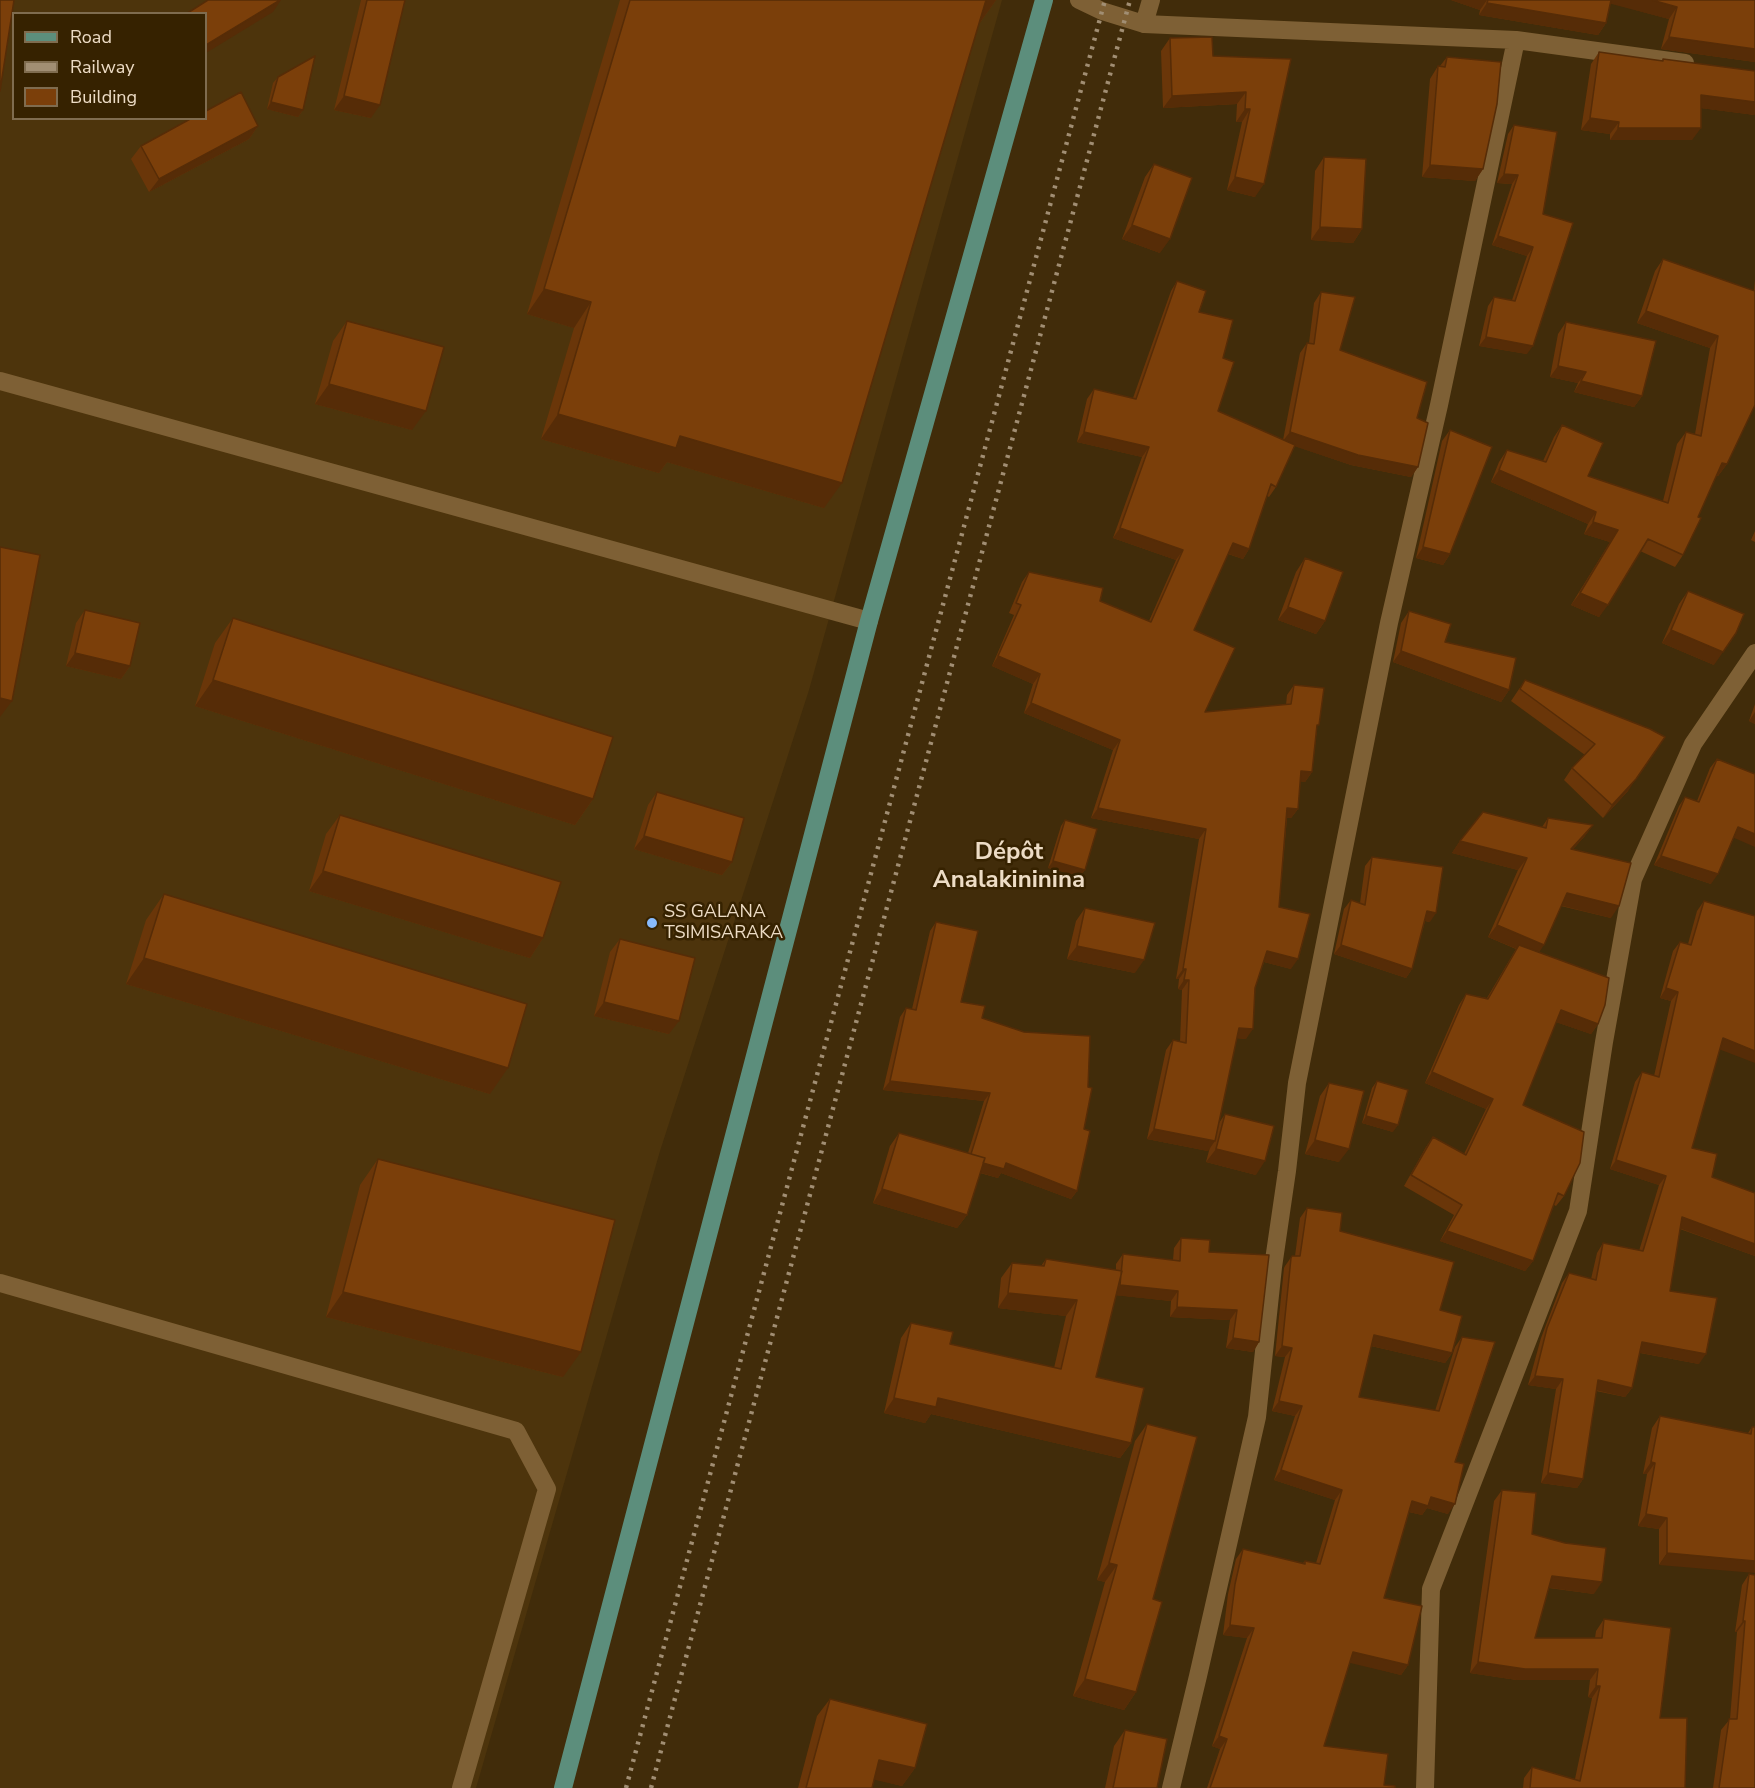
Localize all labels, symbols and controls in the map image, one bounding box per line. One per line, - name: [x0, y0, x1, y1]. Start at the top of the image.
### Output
- legend: [12, 12, 207, 120]
- text: Road: [70, 25, 112, 49]
- text: Railway: [70, 55, 135, 79]
- text: Building: [70, 85, 137, 109]
- district label: Dépôt Analakininina: [933, 839, 1085, 895]
- place label: SS GALANA TSIMISARAKA: [664, 902, 783, 944]
- marker: SS GALANA TSIMISARAKA: [645, 916, 659, 930]

